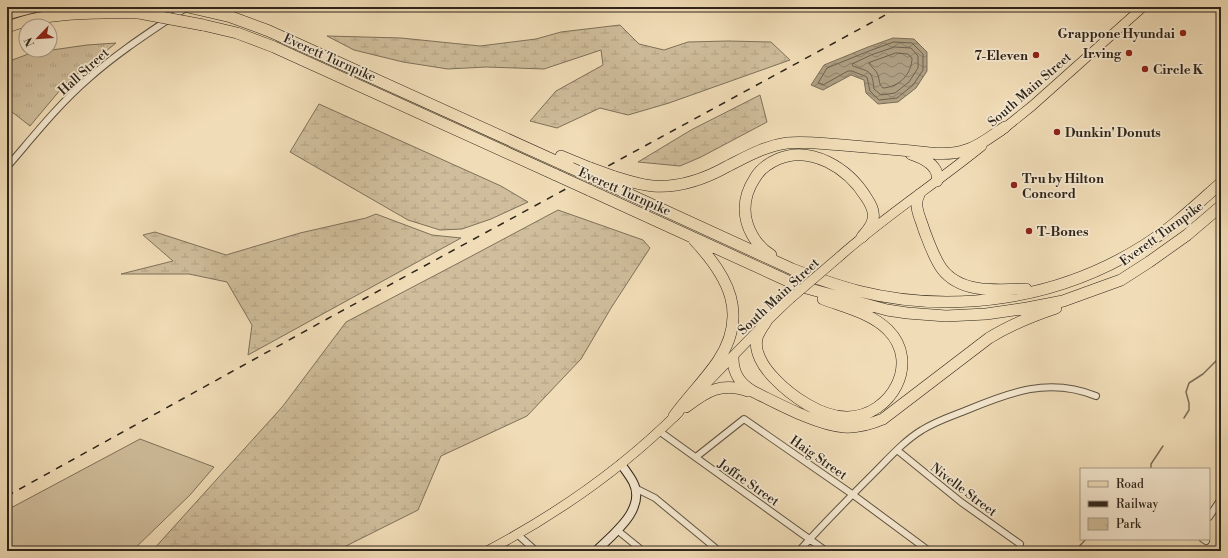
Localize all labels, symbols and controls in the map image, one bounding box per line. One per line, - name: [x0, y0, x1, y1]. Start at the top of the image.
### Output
- north arrow: [18, 18, 58, 58]
- place label: Grappone Hyundai: [1057, 26, 1175, 42]
- marker: Grappone Hyundai: [1178, 28, 1188, 38]
- street label: Everett Turnpike: [281, 30, 379, 86]
- text: N: [22, 35, 38, 49]
- street label: Hall Street: [55, 45, 113, 99]
- place label: Irving: [1083, 46, 1122, 62]
- place label: 7-Eleven: [974, 48, 1028, 64]
- marker: Irving: [1124, 48, 1134, 58]
- street label: South Main Street: [985, 49, 1075, 130]
- marker: 7-Eleven: [1031, 50, 1041, 60]
- place label: Circle K: [1153, 62, 1204, 78]
- marker: Circle K: [1140, 64, 1150, 74]
- place label: Dunkin' Donuts: [1065, 125, 1161, 141]
- marker: Dunkin' Donuts: [1052, 127, 1062, 137]
- street label: Everett Turnpike: [576, 164, 674, 220]
- place label: Tru by Hilton Concord: [1022, 171, 1104, 202]
- marker: Tru by Hilton Concord: [1009, 180, 1019, 190]
- street label: Everett Turnpike: [1117, 198, 1207, 270]
- place label: T-Bones: [1037, 224, 1089, 240]
- marker: T-Bones: [1024, 226, 1034, 236]
- street label: South Main Street: [735, 255, 823, 339]
- street label: Haig Street: [787, 432, 850, 484]
- street label: Joffre Street: [714, 455, 782, 510]
- street label: Nivelle Street: [927, 460, 1000, 520]
- legend: [1080, 468, 1210, 540]
- text: Road: [1116, 477, 1144, 492]
- text: Railway: [1116, 497, 1158, 512]
- text: Park: [1116, 517, 1142, 532]

